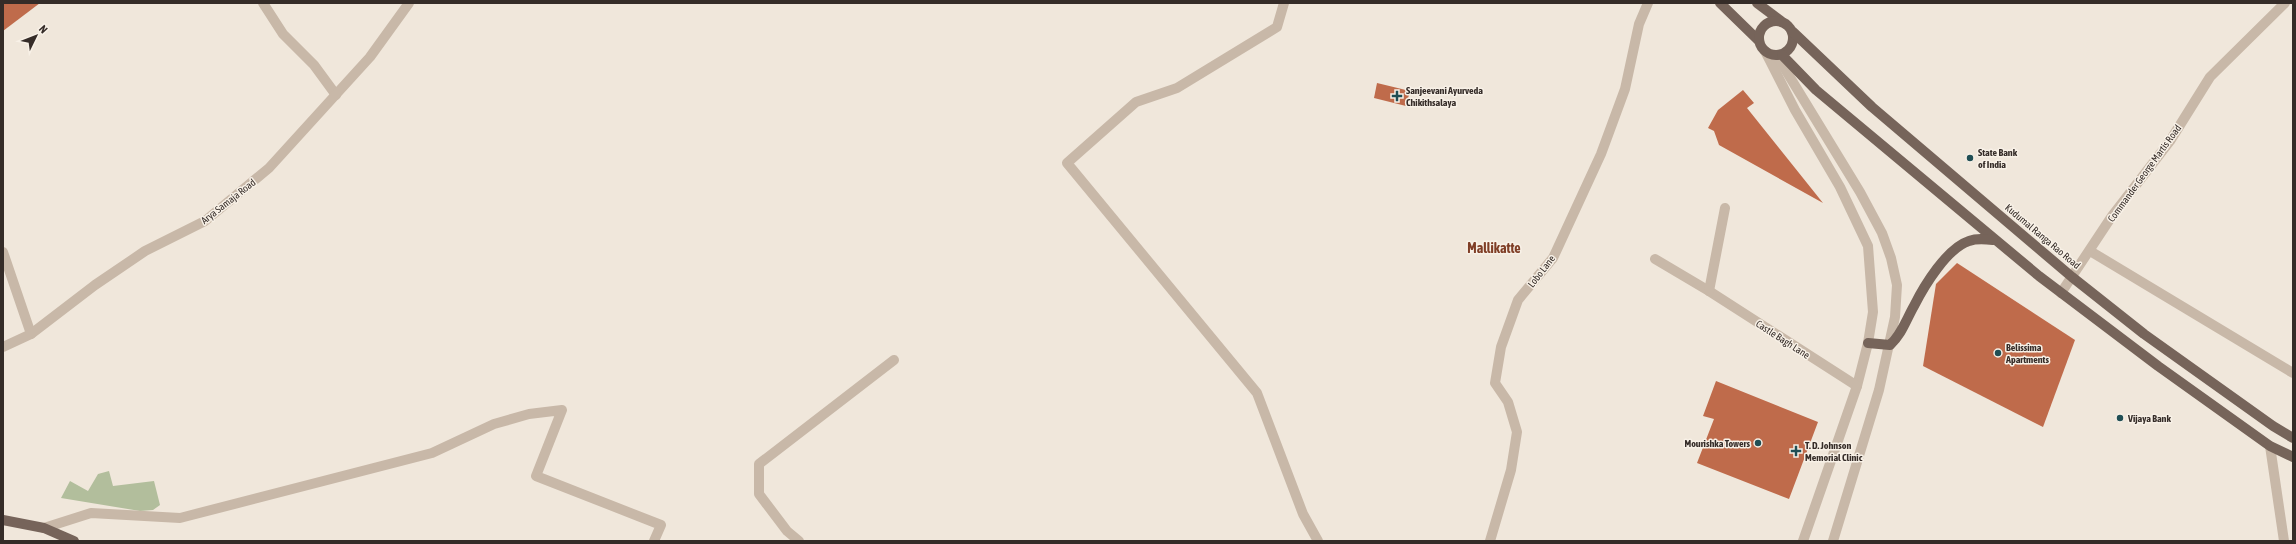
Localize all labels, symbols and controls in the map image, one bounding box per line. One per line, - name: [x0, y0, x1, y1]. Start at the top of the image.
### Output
- north arrow: [16, 16, 56, 56]
- text: N: [37, 23, 50, 36]
- place label: Sanjeevani Ayurveda Chikithsalaya: [1406, 85, 1483, 108]
- marker: Sanjeevani Ayurveda Chikithsalaya: [1391, 90, 1403, 102]
- street label: Commander George Martis Road: [2106, 122, 2183, 224]
- place label: State Bank of India: [1978, 147, 2018, 170]
- marker: State Bank of India: [1965, 153, 1975, 163]
- street label: Arya Samaja Road: [199, 177, 258, 226]
- street label: Kudumal Ranga Rao Road: [2003, 202, 2083, 271]
- district label: Mallikatte: [1467, 240, 1521, 256]
- street label: Lobo Lane: [1526, 253, 1557, 289]
- street label: Castle Bagh Lane: [1754, 318, 1812, 361]
- place label: Belissima Apartments: [2005, 342, 2049, 365]
- marker: Belissima Apartments: [1993, 348, 2003, 358]
- marker: Vijaya Bank: [2115, 413, 2125, 423]
- place label: Vijaya Bank: [2127, 413, 2171, 424]
- place label: Mourishka Towers: [1684, 438, 1750, 449]
- marker: Mourishka Towers: [1753, 438, 1763, 448]
- place label: T. D. Johnson Memorial Clinic: [1805, 440, 1863, 463]
- marker: T. D. Johnson Memorial Clinic: [1790, 445, 1802, 457]

